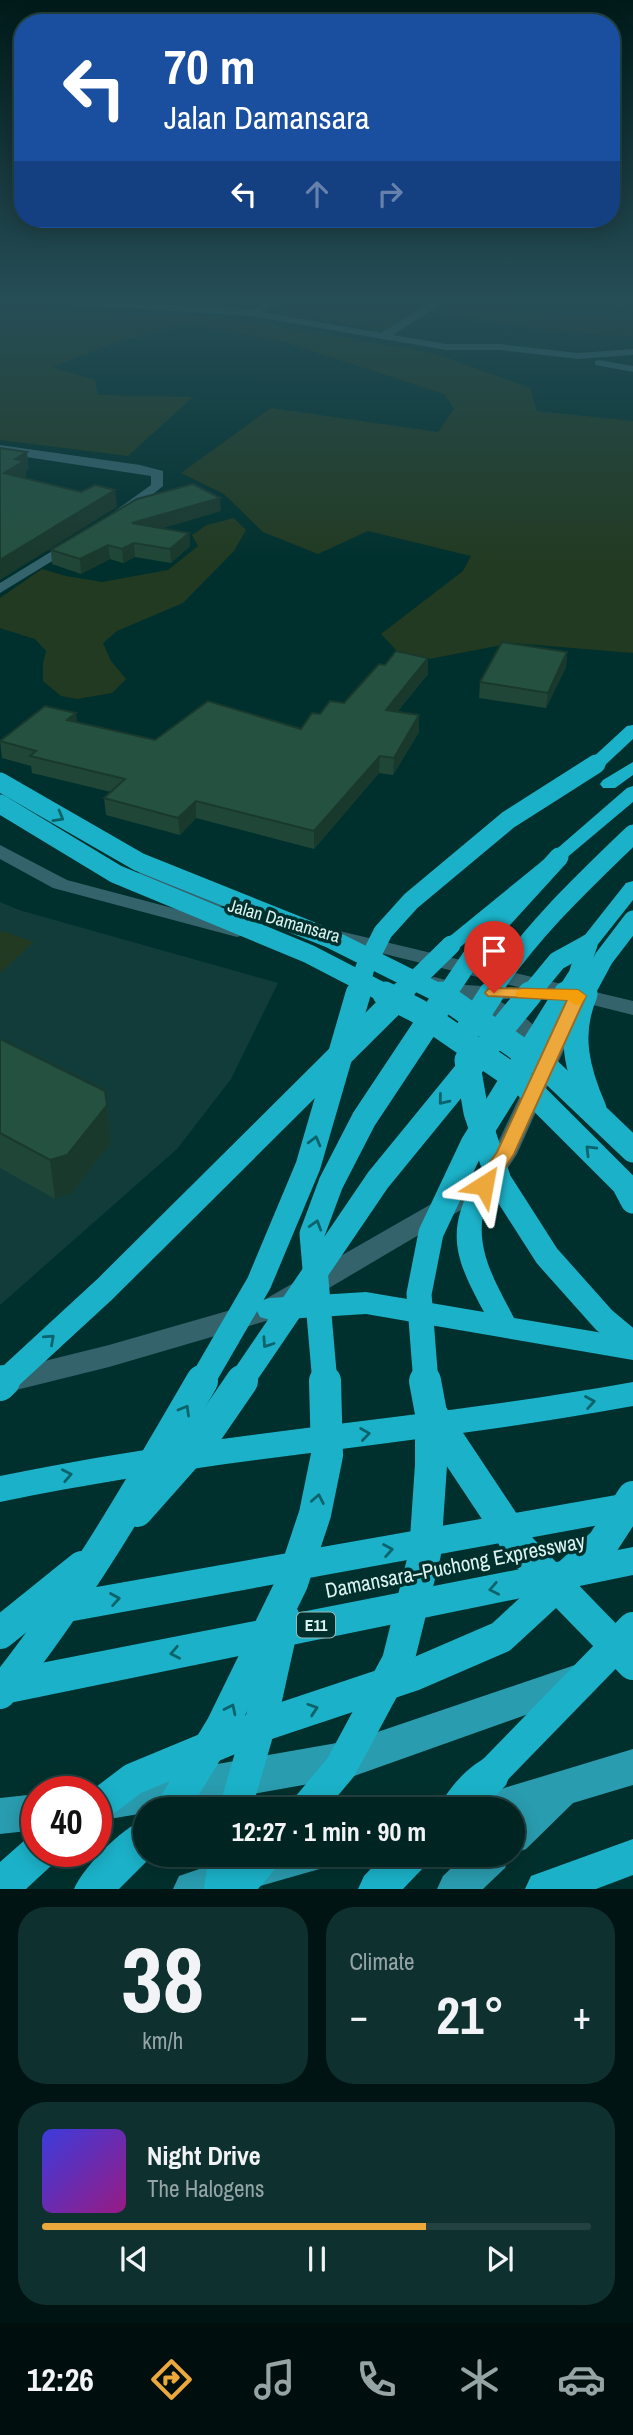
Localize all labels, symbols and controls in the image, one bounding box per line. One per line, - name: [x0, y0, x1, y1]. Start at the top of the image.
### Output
- text: 70 m: [164, 33, 256, 99]
- icon: left: [49, 42, 140, 133]
- text: Jalan Damansara: [164, 96, 370, 139]
- icon: left: [225, 175, 263, 213]
- icon: ahead: [298, 175, 336, 213]
- icon: right: [371, 175, 409, 213]
- one-way arrow: [51, 809, 64, 822]
- street label: Jalan Damansara: [225, 893, 343, 948]
- pin: [464, 921, 524, 993]
- icon: arrive: [475, 932, 513, 970]
- one-way arrow: [439, 1092, 452, 1104]
- one-way arrow: [307, 1135, 322, 1147]
- one-way arrow: [585, 1145, 598, 1158]
- position arrow: [447, 1148, 521, 1222]
- one-way arrow: [308, 1220, 322, 1232]
- one-way arrow: [42, 1335, 55, 1347]
- one-way arrow: [263, 1335, 275, 1348]
- one-way arrow: [584, 1395, 596, 1410]
- one-way arrow: [176, 1405, 189, 1418]
- one-way arrow: [359, 1427, 371, 1442]
- one-way arrow: [61, 1468, 73, 1483]
- one-way arrow: [309, 1493, 324, 1505]
- street label: Damansara–Puchong Expressway: [322, 1526, 588, 1605]
- one-way arrow: [382, 1544, 394, 1559]
- one-way arrow: [488, 1580, 500, 1595]
- one-way arrow: [109, 1592, 121, 1607]
- road number: E11: [297, 1612, 335, 1638]
- one-way arrow: [169, 1645, 181, 1660]
- one-way arrow: [306, 1703, 319, 1717]
- one-way arrow: [223, 1704, 237, 1716]
- speed limit sign: 40: [21, 1776, 112, 1867]
- text: 12:27 · 1 min · 90 m: [232, 1814, 426, 1849]
- text: 38: [121, 1918, 204, 2040]
- text: Climate: [350, 1946, 414, 1977]
- text: 21°: [436, 1980, 504, 2050]
- text: −: [350, 1990, 368, 2041]
- text: +: [573, 1990, 591, 2041]
- text: km/h: [142, 2025, 183, 2056]
- text: Night Drive: [147, 2138, 261, 2173]
- text: The Halogens: [147, 2173, 264, 2204]
- icon: previous: [115, 2240, 153, 2278]
- icon: pause: [298, 2240, 336, 2278]
- icon: next: [481, 2240, 519, 2278]
- icon: directions: [147, 2355, 196, 2404]
- icon: music: [250, 2355, 299, 2404]
- icon: phone: [352, 2355, 401, 2404]
- icon: climate: [455, 2355, 504, 2404]
- icon: car: [557, 2355, 606, 2404]
- text: 12:26: [27, 2358, 94, 2401]

